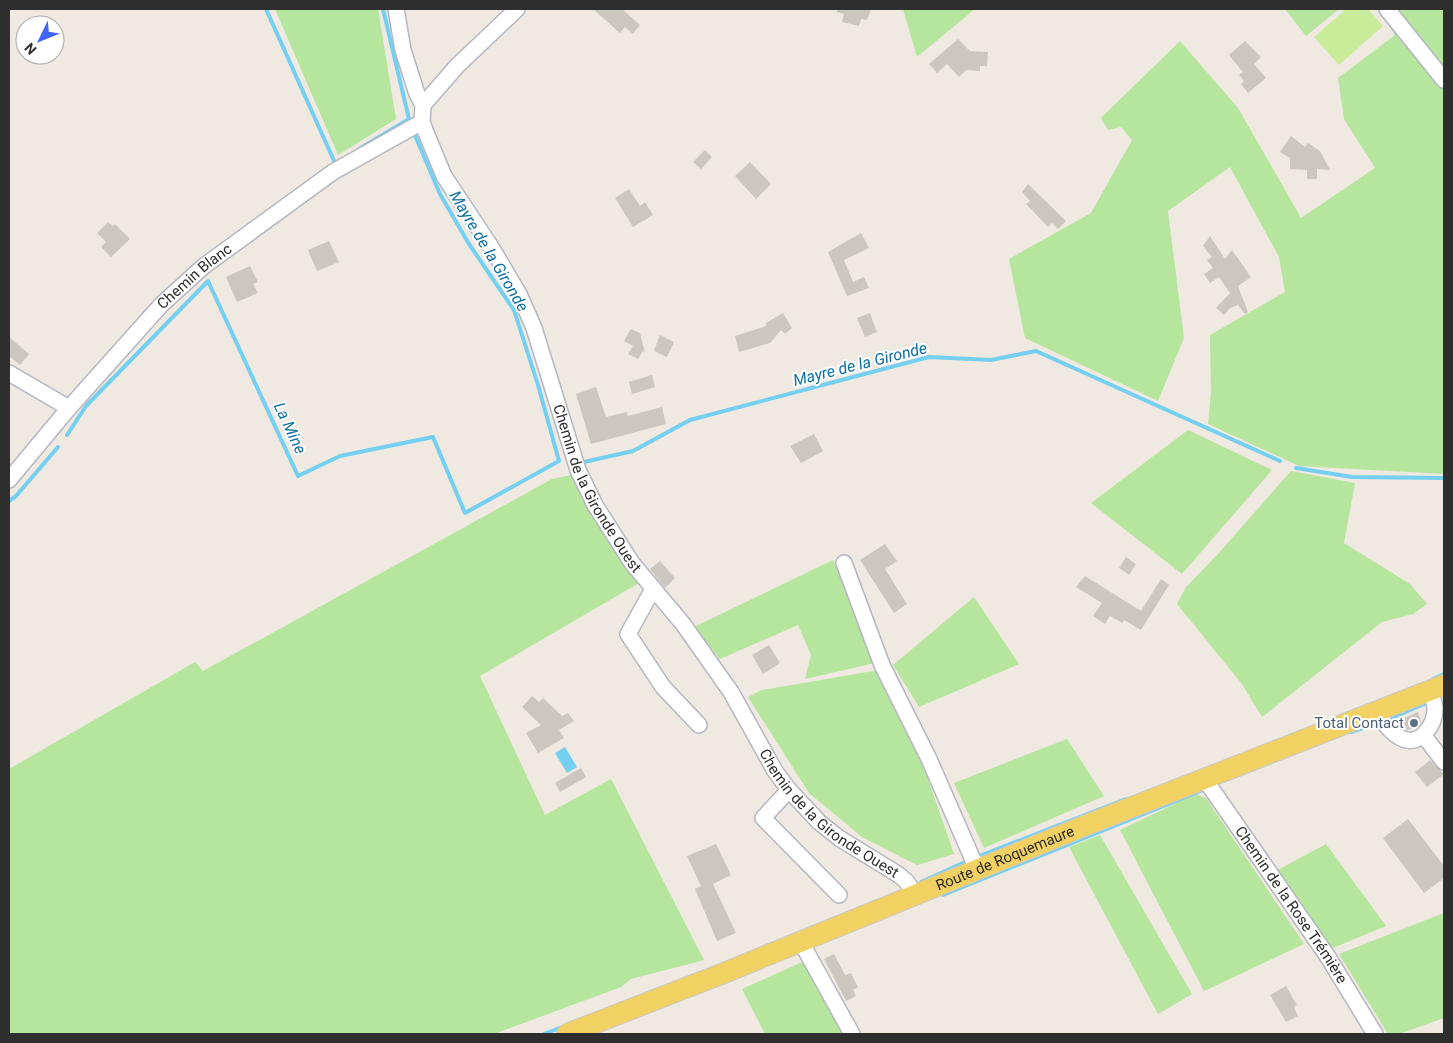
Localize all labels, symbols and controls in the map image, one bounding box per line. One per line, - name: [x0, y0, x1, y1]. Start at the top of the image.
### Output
- north arrow: [15, 15, 65, 65]
- text: N: [21, 40, 40, 58]
- water label: Mayre de la Gironde: [445, 187, 533, 315]
- street label: Chemin Blanc: [153, 240, 235, 313]
- water label: Mayre de la Gironde: [791, 338, 929, 390]
- water label: La Mine: [270, 399, 310, 457]
- street label: Chemin de la Gironde Ouest: [549, 402, 645, 576]
- place label: Total Contact: [1314, 714, 1404, 732]
- marker: Total Contact: [1408, 717, 1420, 729]
- street label: Chemin de la Gironde Ouest: [755, 746, 902, 882]
- street label: Route de Roquemaure: [933, 822, 1077, 895]
- street label: Chemin de la Rose Trémière: [1231, 823, 1351, 987]

